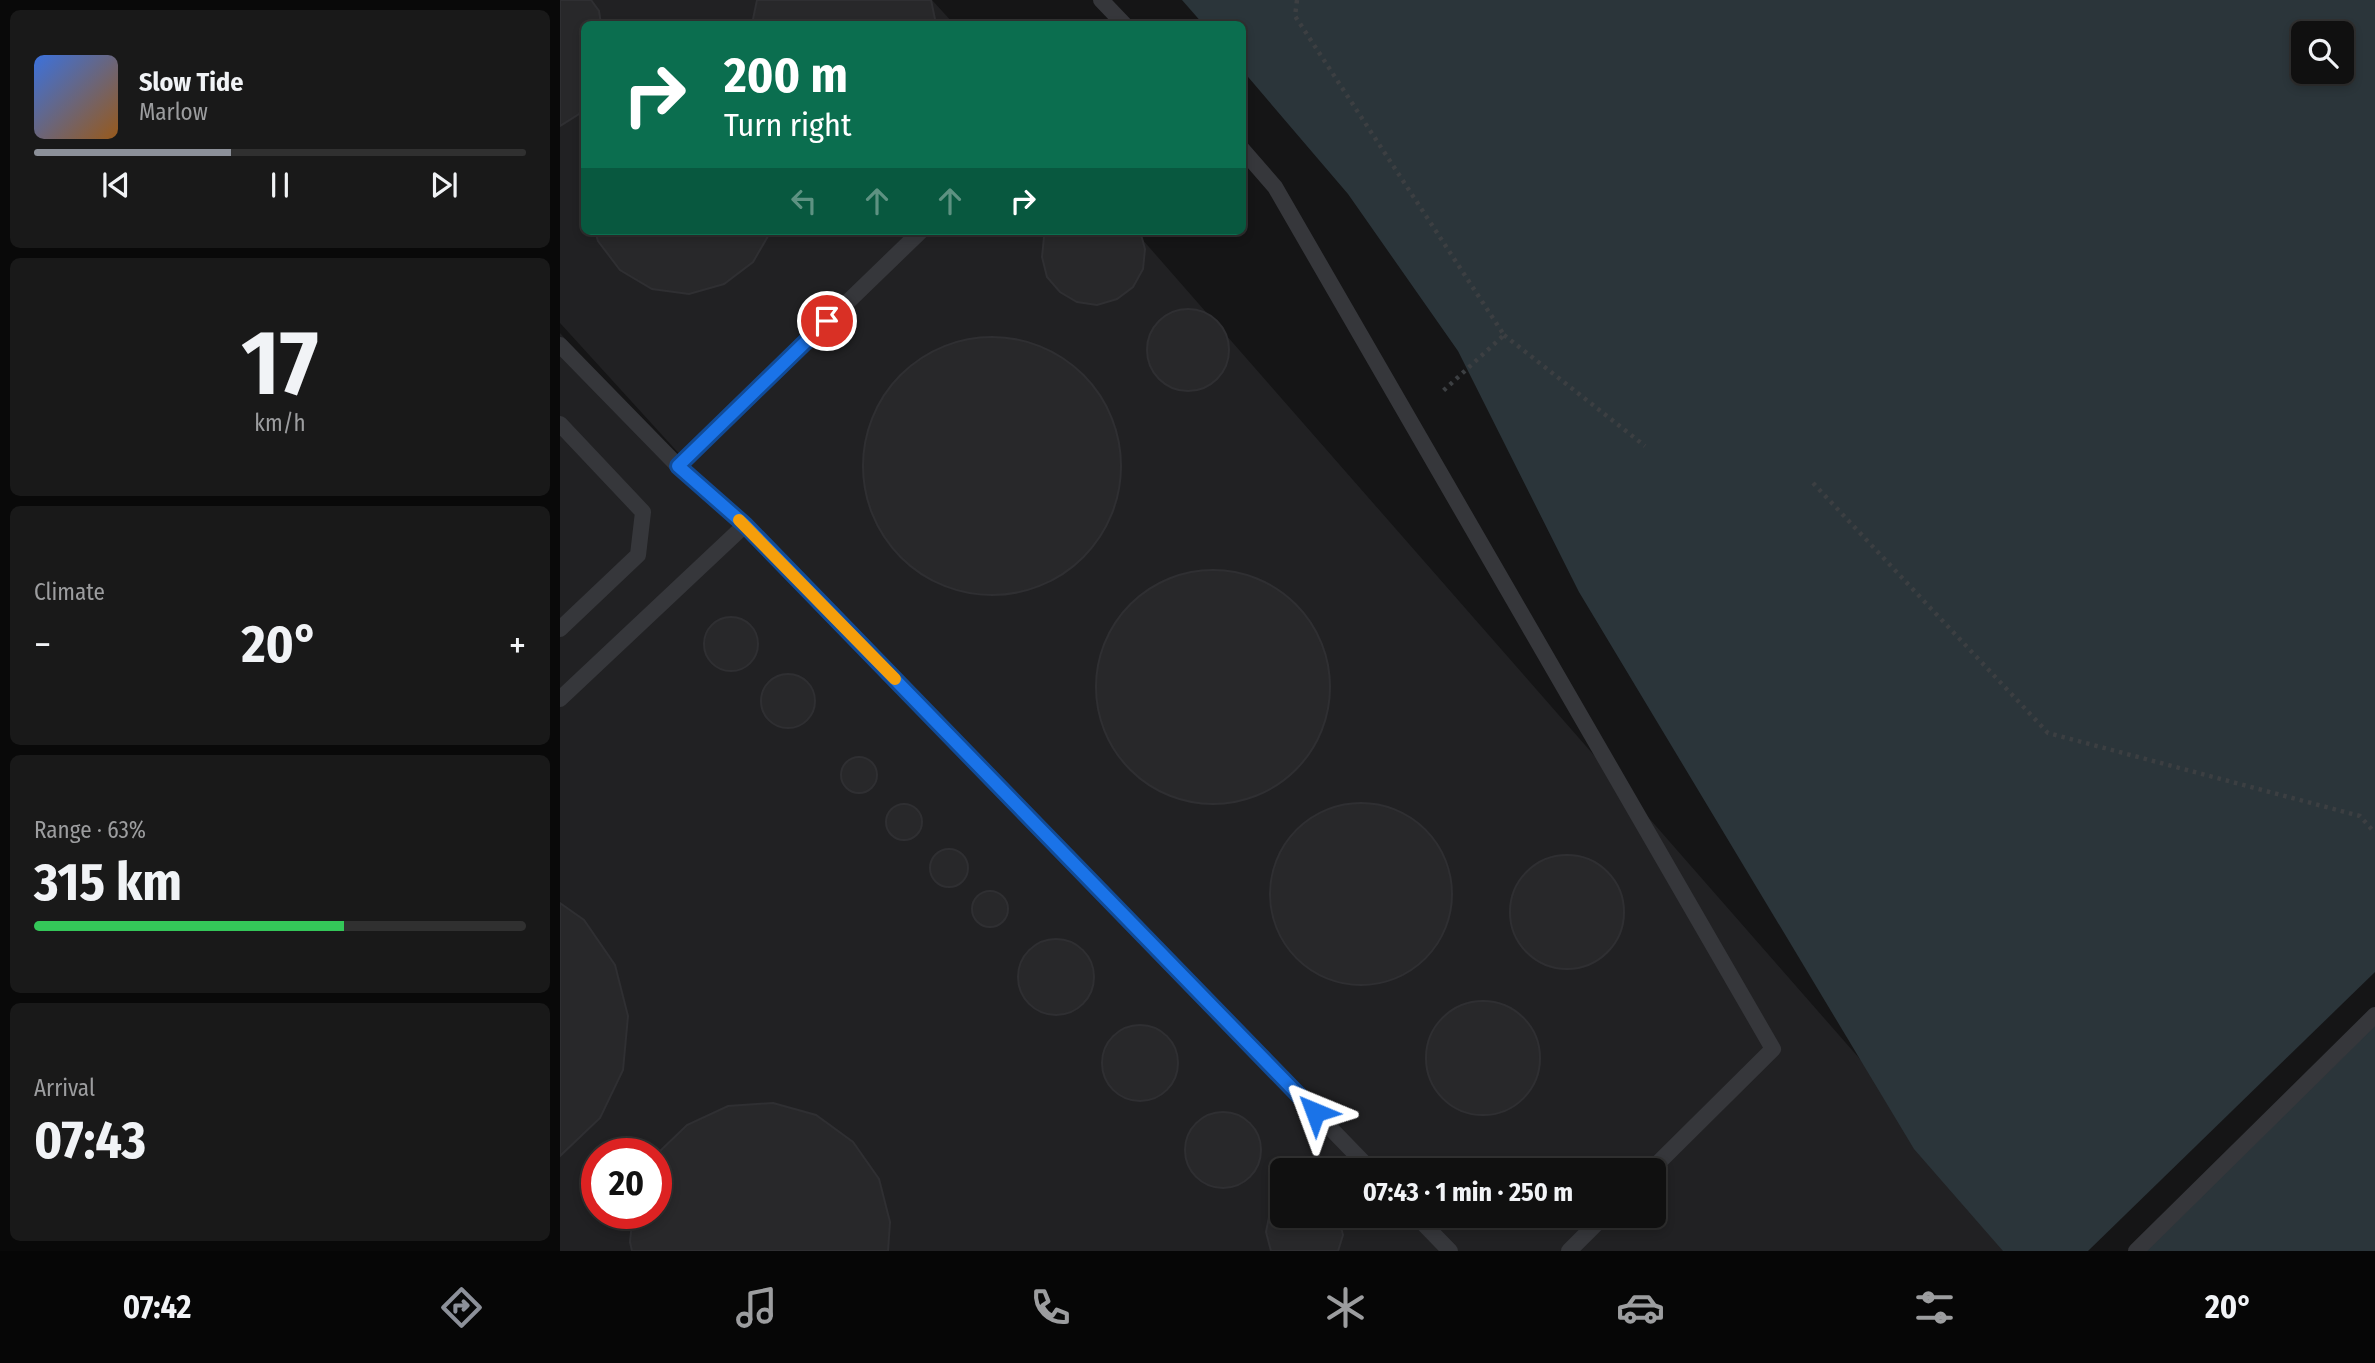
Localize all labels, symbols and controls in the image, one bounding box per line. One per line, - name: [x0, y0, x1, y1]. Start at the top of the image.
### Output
- map controls: [2291, 21, 2354, 84]
- button: search: [2291, 21, 2354, 84]
- text: 200 m: [724, 46, 848, 105]
- icon: right: [609, 49, 700, 140]
- text: Slow Tide: [139, 67, 243, 98]
- text: Marlow: [139, 98, 208, 126]
- text: Turn right: [724, 106, 851, 144]
- icon: previous: [97, 166, 135, 204]
- icon: pause: [261, 166, 299, 204]
- icon: next: [425, 166, 463, 204]
- icon: left: [785, 182, 823, 220]
- icon: ahead: [858, 182, 896, 220]
- icon: ahead: [931, 182, 969, 220]
- icon: right: [1004, 182, 1042, 220]
- pin: [797, 291, 857, 351]
- icon: arrive: [808, 302, 846, 340]
- text: 17: [241, 309, 319, 418]
- text: km/h: [254, 409, 306, 437]
- text: Climate: [34, 578, 105, 606]
- text: 20°: [242, 613, 318, 676]
- text: −: [34, 622, 51, 668]
- text: +: [509, 622, 526, 668]
- text: Range · 63%: [34, 816, 146, 844]
- text: 315 km: [34, 851, 182, 914]
- text: Arrival: [34, 1074, 95, 1102]
- position arrow: [1278, 1075, 1352, 1149]
- text: 07:43: [34, 1109, 146, 1172]
- speed limit sign: 20: [581, 1138, 672, 1229]
- text: 07:43 · 1 min · 250 m: [1363, 1177, 1573, 1208]
- icon: directions: [437, 1283, 486, 1332]
- icon: music: [732, 1283, 781, 1332]
- icon: phone: [1026, 1283, 1075, 1332]
- icon: climate: [1321, 1283, 1370, 1332]
- icon: car: [1616, 1283, 1665, 1332]
- icon: filters: [1910, 1283, 1959, 1332]
- text: 07:42: [123, 1288, 191, 1326]
- text: 20°: [2205, 1288, 2252, 1326]

